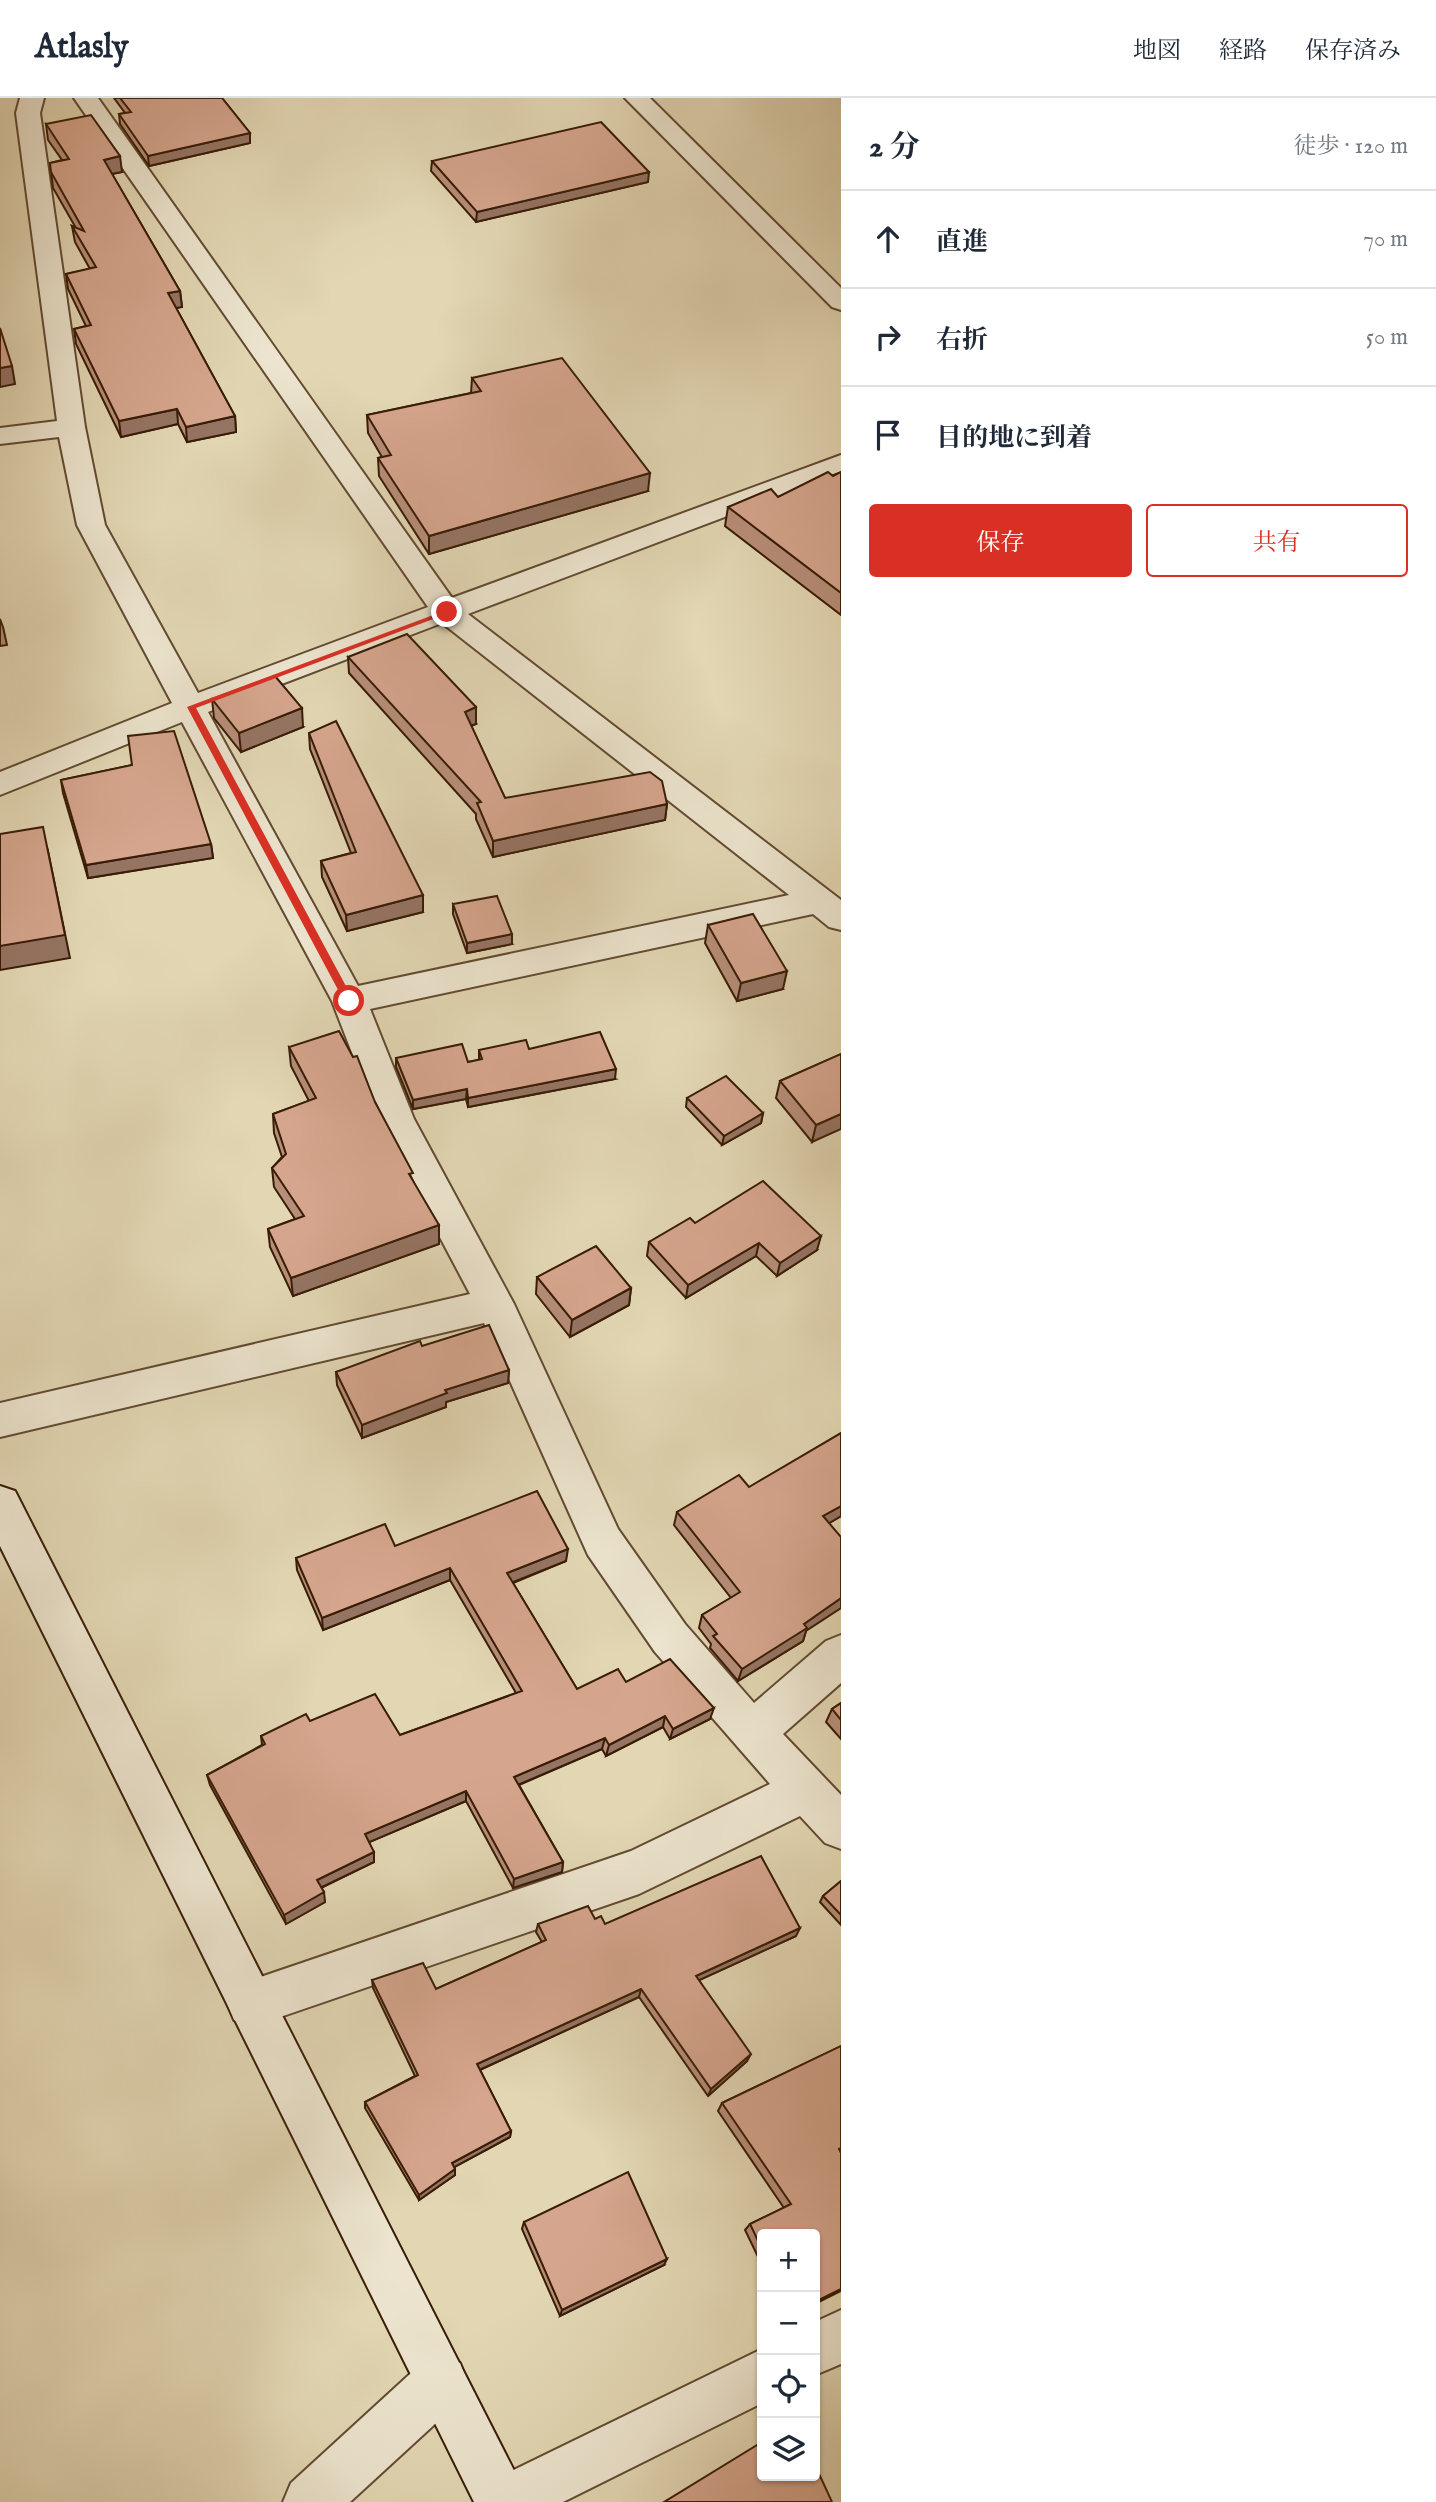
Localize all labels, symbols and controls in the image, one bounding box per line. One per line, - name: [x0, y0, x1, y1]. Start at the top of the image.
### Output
- text: Atlasly: [35, 27, 128, 69]
- text: 地図: [1133, 36, 1181, 67]
- text: 経路: [1219, 36, 1267, 67]
- text: 保存済み: [1305, 36, 1401, 67]
- text: 2 分: [869, 129, 920, 167]
- text: 徒歩 · 120 m: [1293, 132, 1408, 161]
- icon: ahead: [869, 220, 907, 258]
- text: 70 m: [1363, 225, 1408, 254]
- text: 直進: [936, 226, 988, 259]
- icon: right: [869, 318, 907, 356]
- text: 50 m: [1366, 323, 1408, 352]
- text: 右折: [936, 324, 988, 357]
- icon: arrive: [869, 416, 907, 454]
- text: 目的地に到着: [936, 422, 1092, 455]
- button: 保存: [869, 504, 1132, 577]
- button: 共有: [1146, 504, 1408, 577]
- route end: [431, 596, 462, 627]
- route start: [333, 985, 364, 1016]
- map controls: [757, 2229, 820, 2481]
- button: +: [757, 2229, 820, 2292]
- button: −: [757, 2292, 820, 2355]
- button: locate: [757, 2355, 820, 2418]
- button: layers: [757, 2418, 820, 2481]

